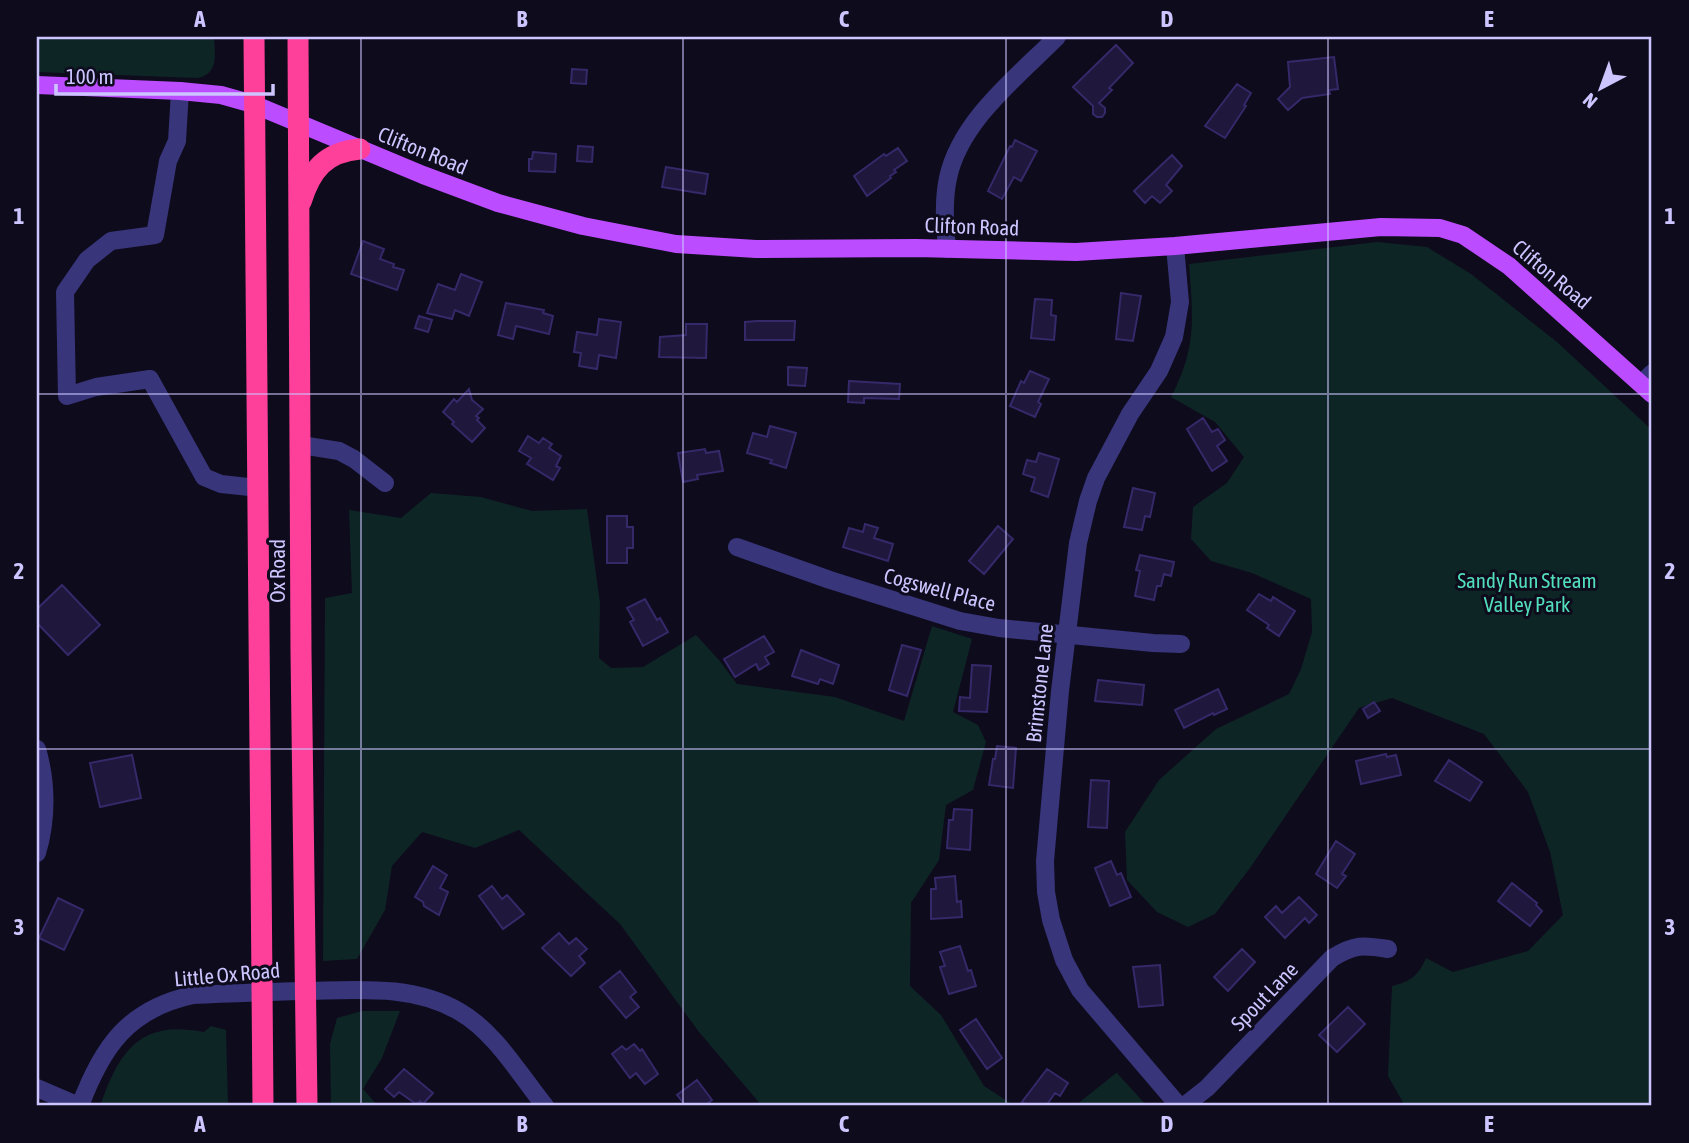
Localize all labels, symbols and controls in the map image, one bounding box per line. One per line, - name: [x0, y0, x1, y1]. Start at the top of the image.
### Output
- text: A: [193, 6, 206, 32]
- text: B: [517, 6, 528, 32]
- text: C: [839, 6, 850, 32]
- text: D: [1161, 6, 1174, 32]
- text: E: [1484, 6, 1494, 32]
- scale bar: [56, 52, 273, 96]
- north arrow: [1566, 52, 1636, 122]
- text: 100 m: [66, 64, 114, 88]
- text: N: [1578, 89, 1601, 113]
- street label: Clifton Road: [375, 121, 471, 179]
- text: 1: [14, 203, 25, 229]
- text: 1: [1665, 203, 1676, 229]
- street label: Clifton Road: [924, 212, 1020, 240]
- street label: Clifton Road: [1508, 234, 1596, 314]
- street label: Ox Road: [265, 539, 289, 603]
- text: 2: [14, 558, 24, 584]
- text: 2: [1665, 558, 1675, 584]
- street label: Cogswell Place: [882, 563, 998, 615]
- park label: Sandy Run Stream Valley Park: [1457, 568, 1597, 616]
- street label: Brimstone Lane: [1021, 622, 1057, 744]
- text: 3: [14, 914, 24, 940]
- text: 3: [1665, 914, 1675, 940]
- street label: Little Ox Road: [173, 957, 281, 991]
- street label: Spout Lane: [1226, 957, 1302, 1035]
- text: A: [193, 1111, 206, 1137]
- text: B: [517, 1111, 528, 1137]
- text: C: [839, 1111, 850, 1137]
- text: D: [1161, 1111, 1174, 1137]
- text: E: [1484, 1111, 1494, 1137]

